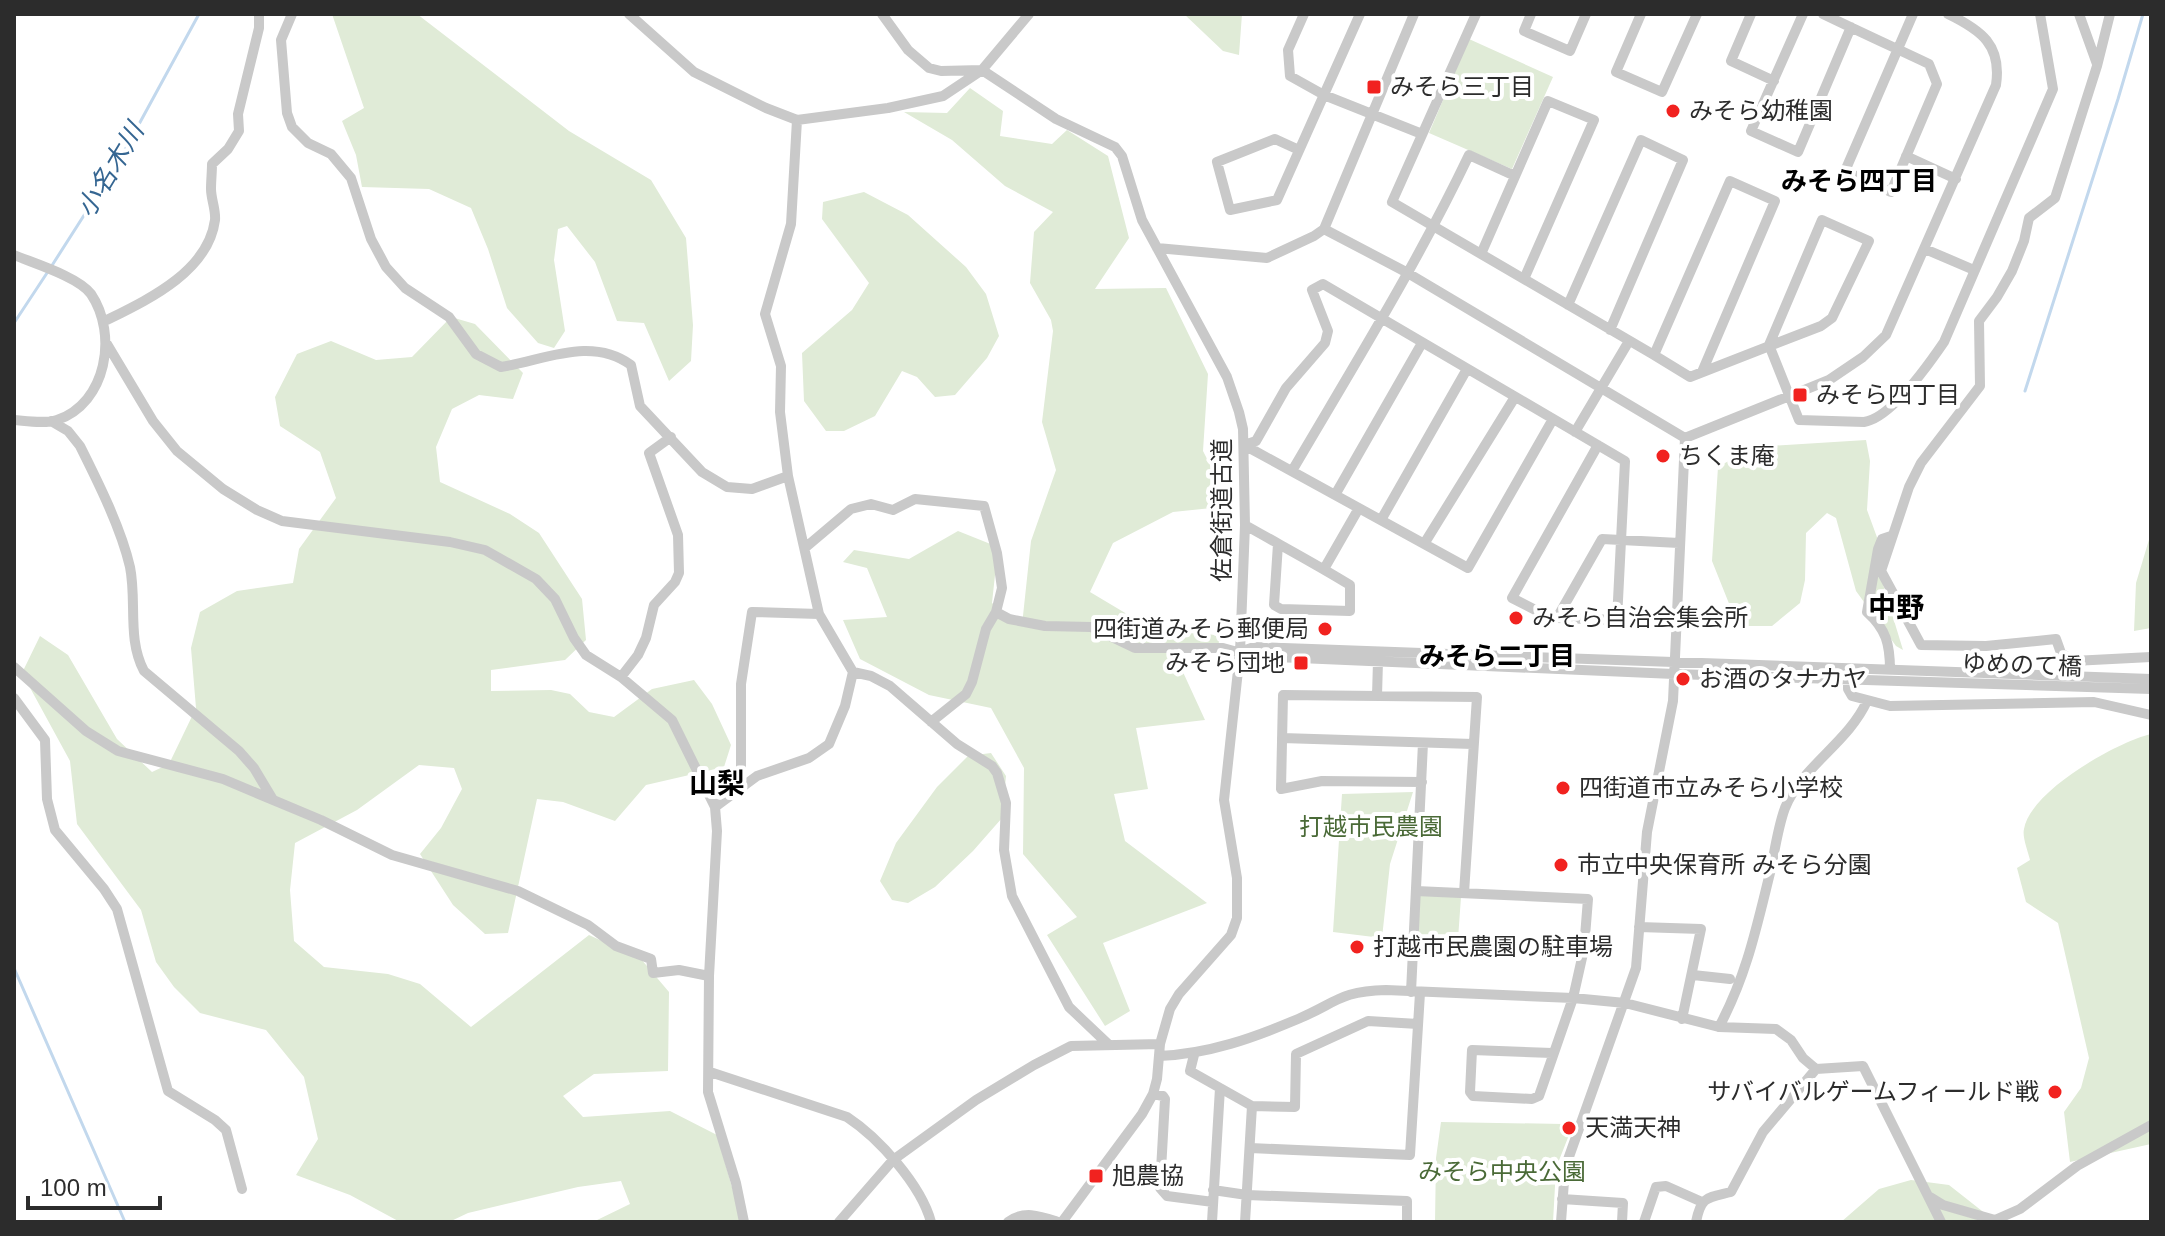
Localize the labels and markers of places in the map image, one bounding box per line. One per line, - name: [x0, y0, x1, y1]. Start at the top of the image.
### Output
- place label: みそら三丁目: [1390, 73, 1534, 100]
- marker: みそら三丁目: [1365, 78, 1383, 96]
- place label: みそら幼稚園: [1689, 97, 1833, 124]
- marker: みそら幼稚園: [1664, 102, 1682, 120]
- place label: みそら四丁目: [1816, 381, 1960, 408]
- marker: みそら四丁目: [1791, 386, 1809, 404]
- place label: ちくま庵: [1679, 442, 1775, 469]
- marker: ちくま庵: [1654, 447, 1672, 465]
- place label: みそら自治会集会所: [1532, 604, 1748, 631]
- marker: みそら自治会集会所: [1507, 609, 1525, 627]
- place label: 四街道みそら郵便局: [1093, 615, 1309, 642]
- marker: 四街道みそら郵便局: [1316, 620, 1334, 638]
- place label: みそら団地: [1165, 649, 1285, 676]
- marker: みそら団地: [1292, 654, 1310, 672]
- place label: お酒のタナカヤ: [1699, 665, 1867, 692]
- marker: お酒のタナカヤ: [1674, 670, 1692, 688]
- place label: 四街道市立みそら小学校: [1579, 774, 1843, 801]
- marker: 四街道市立みそら小学校: [1554, 779, 1572, 797]
- place label: 市立中央保育所 みそら分園: [1577, 851, 1872, 878]
- marker: 市立中央保育所 みそら分園: [1552, 856, 1570, 874]
- place label: 打越市民農園の駐車場: [1373, 933, 1613, 960]
- marker: 打越市民農園の駐車場: [1348, 938, 1366, 956]
- place label: サバイバルゲームフィールド戦: [1707, 1078, 2039, 1105]
- marker: サバイバルゲームフィールド戦: [2046, 1083, 2064, 1101]
- place label: 天満天神: [1585, 1114, 1681, 1141]
- marker: 天満天神: [1560, 1119, 1578, 1137]
- place label: 旭農協: [1112, 1162, 1184, 1189]
- marker: 旭農協: [1087, 1167, 1105, 1185]

